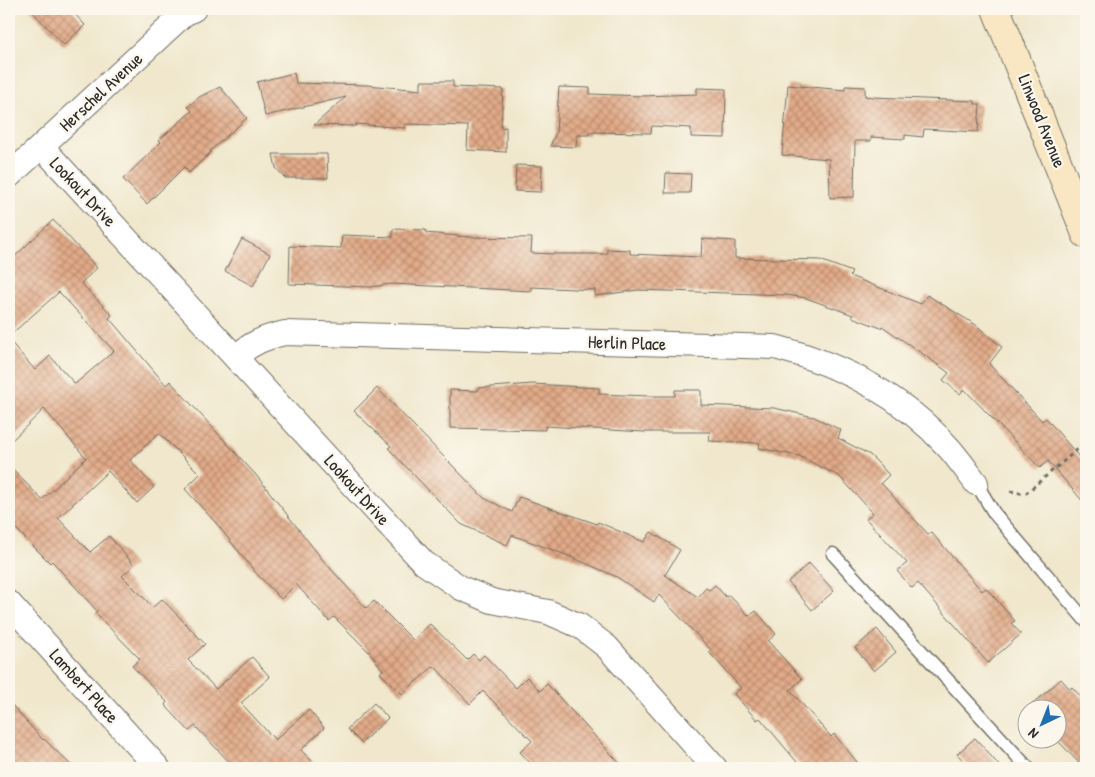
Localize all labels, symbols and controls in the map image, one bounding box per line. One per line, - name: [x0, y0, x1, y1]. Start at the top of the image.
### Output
- street label: Herschel Avenue: [53, 46, 148, 137]
- street label: Linwood Avenue: [1012, 70, 1073, 171]
- street label: Lookout Drive: [44, 151, 122, 232]
- street label: Herlin Place: [587, 329, 667, 356]
- street label: Lookout Drive: [319, 449, 396, 530]
- street label: Lambert Place: [44, 643, 125, 728]
- north arrow: [1018, 700, 1068, 750]
- text: N: [1023, 724, 1042, 743]

